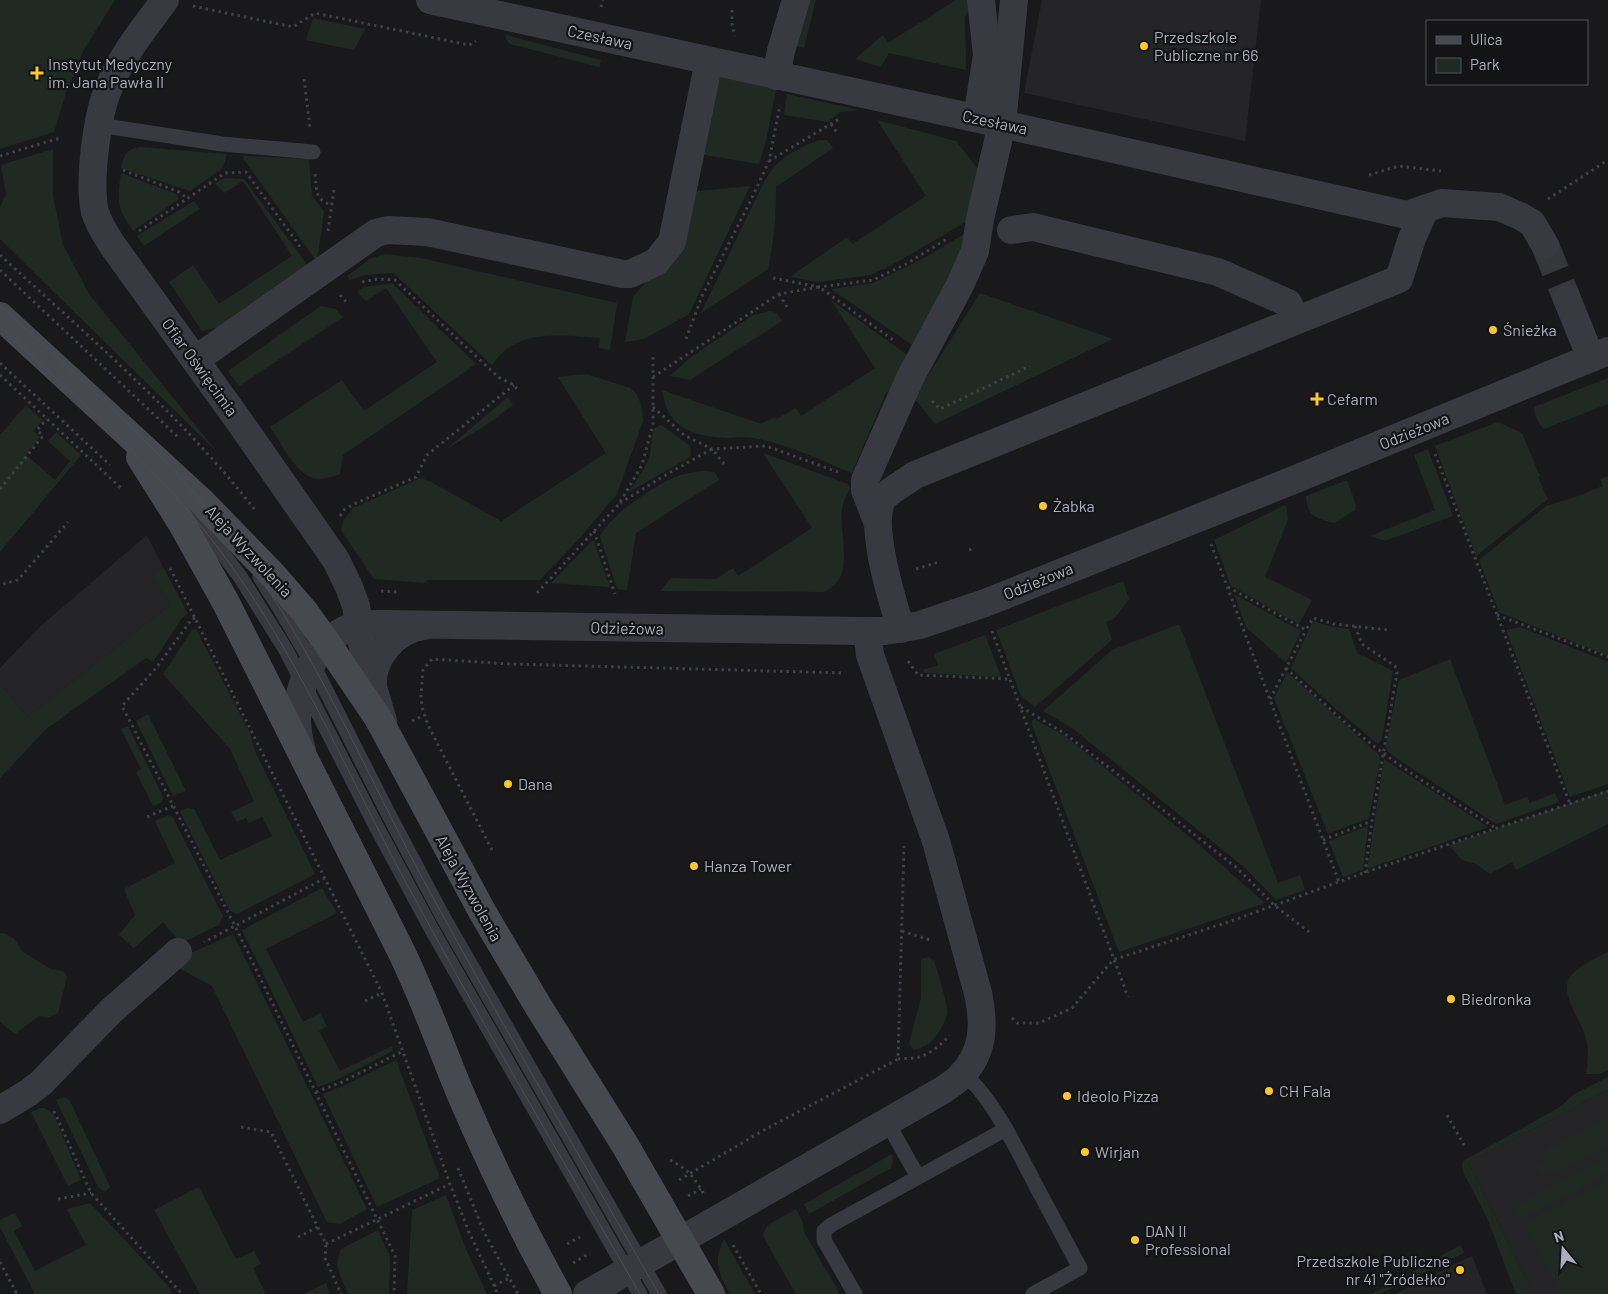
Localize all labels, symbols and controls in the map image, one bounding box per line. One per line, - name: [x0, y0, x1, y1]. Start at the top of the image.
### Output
- street label: Czesława: [566, 20, 634, 53]
- legend: [1426, 20, 1588, 85]
- place label: Przedszkole Publiczne nr 66: [1154, 27, 1258, 64]
- text: Ulica: [1470, 30, 1502, 48]
- marker: Przedszkole Publiczne nr 66: [1138, 40, 1150, 52]
- place label: Instytut Medyczny im. Jana Pawła II: [48, 54, 173, 91]
- text: Park: [1470, 55, 1500, 73]
- marker: Instytut Medyczny im. Jana Pawła II: [30, 66, 44, 80]
- street label: Czesława: [961, 105, 1029, 138]
- street label: Ofiar Oświęcimia: [159, 314, 242, 419]
- place label: Śnieżka: [1503, 320, 1557, 339]
- marker: Śnieżka: [1487, 324, 1499, 336]
- place label: Cefarm: [1327, 389, 1378, 408]
- marker: Cefarm: [1311, 393, 1323, 405]
- street label: Odzieżowa: [1376, 408, 1451, 453]
- place label: Żabka: [1053, 496, 1095, 515]
- marker: Żabka: [1037, 500, 1049, 512]
- street label: Aleja Wyzwolenia: [202, 501, 297, 601]
- street label: Odzieżowa: [1000, 558, 1075, 603]
- street label: Odzieżowa: [590, 617, 664, 638]
- place label: Dana: [518, 774, 553, 793]
- marker: Dana: [502, 778, 514, 790]
- street label: Aleja Wyzwolenia: [432, 831, 507, 944]
- place label: Hanza Tower: [704, 856, 792, 875]
- marker: Hanza Tower: [688, 860, 700, 872]
- place label: Biedronka: [1461, 989, 1532, 1008]
- marker: Biedronka: [1445, 993, 1457, 1005]
- place label: CH Fala: [1279, 1081, 1331, 1100]
- marker: CH Fala: [1263, 1085, 1275, 1097]
- place label: Ideolo Pizza: [1077, 1086, 1159, 1105]
- marker: Ideolo Pizza: [1061, 1090, 1073, 1102]
- place label: Wirjan: [1095, 1142, 1140, 1161]
- marker: Wirjan: [1079, 1146, 1091, 1158]
- place label: DAN II Professional: [1145, 1221, 1231, 1258]
- north arrow: [1538, 1224, 1588, 1274]
- text: N: [1552, 1227, 1566, 1246]
- marker: DAN II Professional: [1129, 1234, 1141, 1246]
- place label: Przedszkole Publiczne nr 41 "Źródełko": [1297, 1251, 1450, 1288]
- marker: Przedszkole Publiczne nr 41 "Źródełko": [1454, 1264, 1466, 1276]

